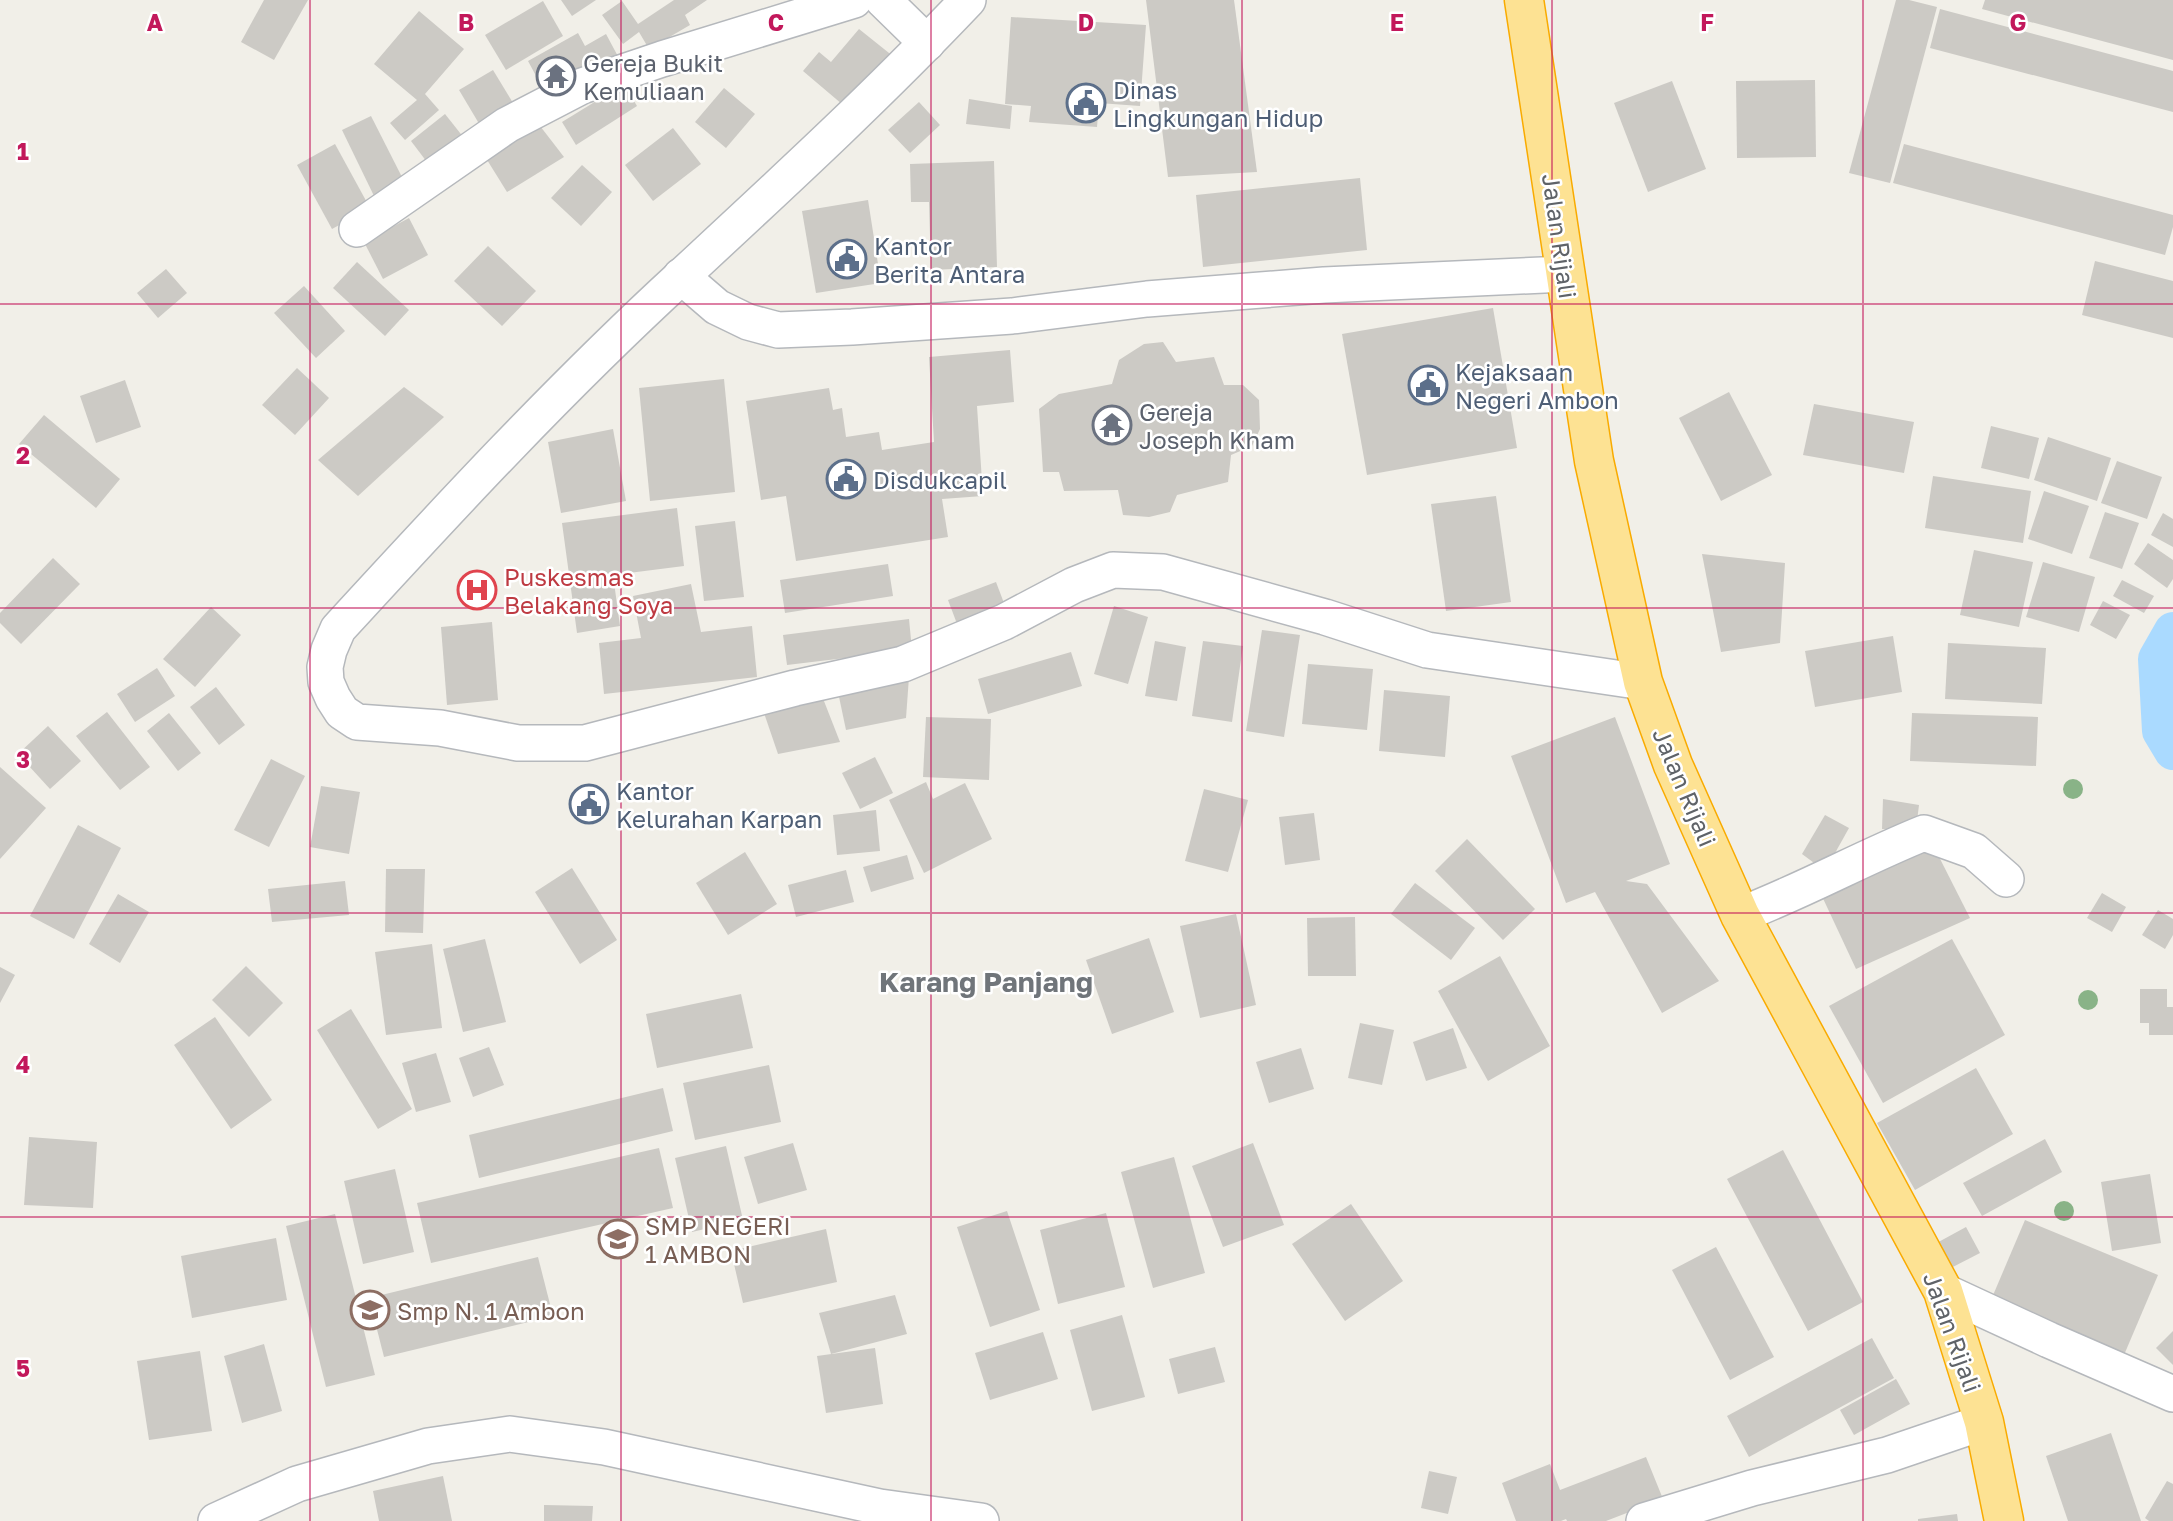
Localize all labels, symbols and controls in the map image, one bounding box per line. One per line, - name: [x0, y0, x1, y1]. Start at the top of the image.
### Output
- text: A: [147, 8, 164, 36]
- text: B: [458, 8, 474, 36]
- text: C: [768, 8, 784, 36]
- text: D: [1078, 8, 1094, 36]
- text: E: [1390, 8, 1404, 36]
- text: F: [1700, 8, 1714, 36]
- text: G: [2010, 8, 2026, 36]
- place label: Gereja Bukit Kemuliaan: [583, 48, 723, 105]
- temple icon: Gereja Bukit Kemuliaan: [535, 55, 577, 97]
- place label: Dinas Lingkungan Hidup: [1113, 75, 1323, 132]
- public building icon: Dinas Lingkungan Hidup: [1065, 82, 1107, 124]
- text: 1: [17, 137, 29, 165]
- street label: Jalan Rijali: [1537, 172, 1583, 300]
- place label: Kantor Berita Antara: [874, 231, 1025, 288]
- public building icon: Kantor Berita Antara: [826, 238, 868, 280]
- place label: Kejaksaan Negeri Ambon: [1455, 357, 1619, 414]
- public building icon: Kejaksaan Negeri Ambon: [1407, 364, 1449, 406]
- place label: Gereja Joseph Kham: [1139, 397, 1295, 454]
- temple icon: Gereja Joseph Kham: [1091, 404, 1133, 446]
- text: 2: [16, 441, 30, 469]
- public building icon: Disdukcapil: [825, 458, 867, 500]
- place label: Disdukcapil: [873, 465, 1007, 494]
- place label: Puskesmas Belakang Soya: [504, 562, 673, 619]
- hospital icon: Puskesmas Belakang Soya: [456, 569, 498, 611]
- street label: Jalan Rijali: [1647, 723, 1723, 851]
- text: 3: [16, 745, 30, 773]
- place label: Kantor Kelurahan Karpan: [616, 776, 822, 833]
- public building icon: Kantor Kelurahan Karpan: [568, 783, 610, 825]
- district label: Karang Panjang: [879, 965, 1093, 998]
- text: 4: [16, 1050, 30, 1078]
- place label: SMP NEGERI 1 AMBON: [645, 1211, 791, 1268]
- school or university icon: SMP NEGERI 1 AMBON: [597, 1218, 639, 1260]
- street label: Jalan Rijali: [1918, 1268, 1988, 1396]
- school or university icon: Smp N. 1 Ambon: [349, 1289, 391, 1331]
- place label: Smp N. 1 Ambon: [397, 1296, 585, 1325]
- text: 5: [16, 1354, 30, 1382]

